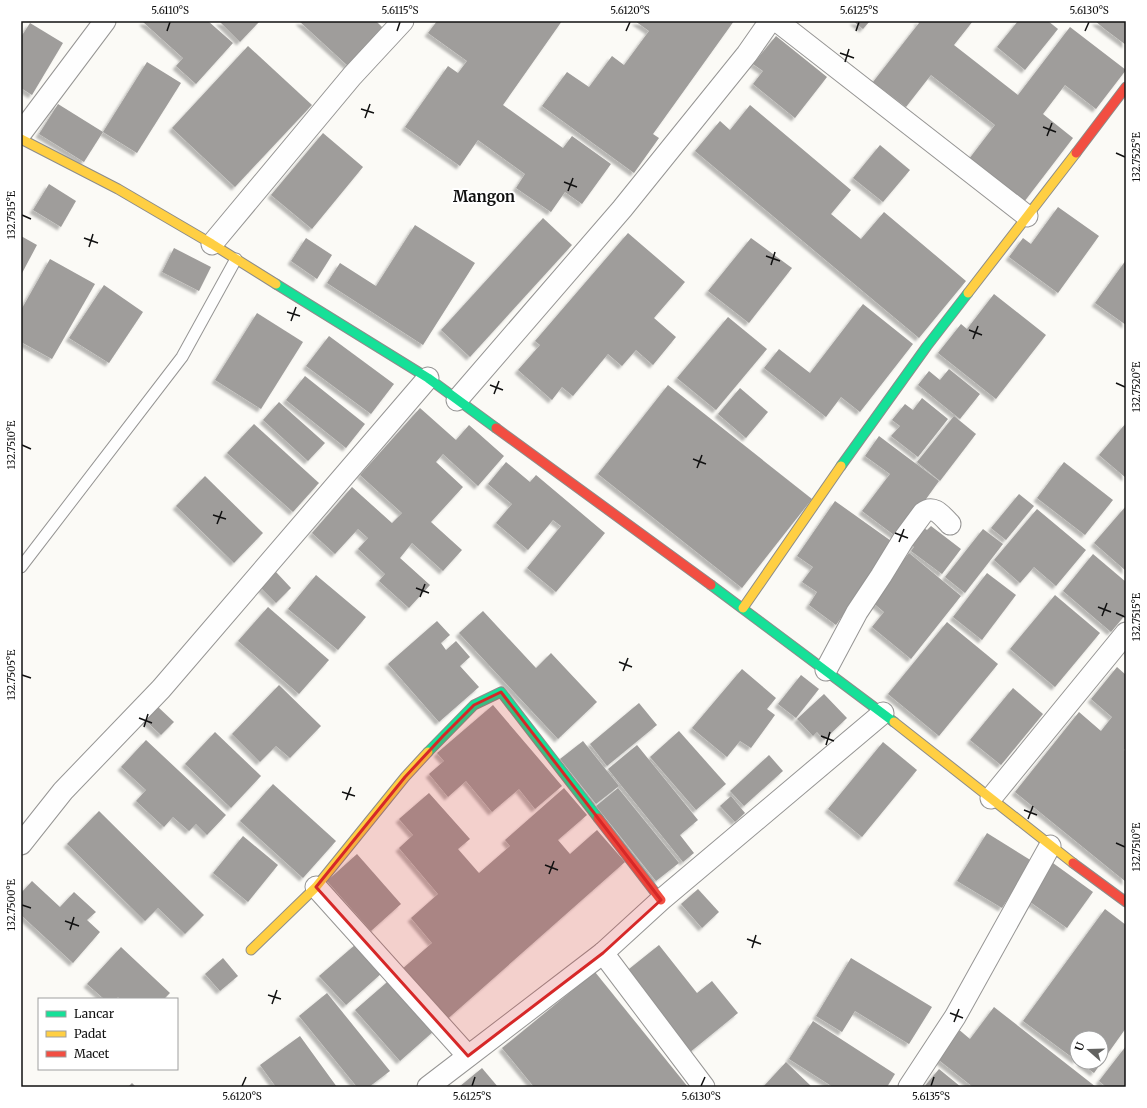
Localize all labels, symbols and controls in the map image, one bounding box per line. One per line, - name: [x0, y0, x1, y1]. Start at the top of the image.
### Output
- text: 5.6110°S: [151, 4, 189, 17]
- text: 5.6115°S: [382, 4, 419, 17]
- text: 5.6120°S: [610, 4, 650, 17]
- text: 5.6125°S: [840, 4, 878, 17]
- text: 5.6130°S: [1069, 4, 1109, 17]
- text: 132.7525°E: [1130, 131, 1143, 182]
- district label: Mangon: [453, 187, 515, 206]
- text: 132.7515°E: [5, 190, 18, 239]
- text: 132.7520°E: [1130, 361, 1143, 412]
- text: 132.7510°E: [5, 420, 18, 469]
- text: 132.7515°E: [1130, 592, 1143, 641]
- text: 132.7505°E: [5, 649, 18, 700]
- text: 132.7510°E: [1130, 822, 1143, 871]
- text: 132.7500°E: [5, 878, 18, 931]
- legend: [38, 998, 178, 1070]
- text: Lancar: [74, 1006, 115, 1021]
- text: Padat: [74, 1026, 107, 1041]
- north arrow: [1069, 1030, 1109, 1070]
- text: U: [1072, 1040, 1088, 1053]
- text: Macet: [74, 1046, 110, 1061]
- text: 5.6120°S: [222, 1090, 262, 1103]
- text: 5.6125°S: [453, 1090, 491, 1103]
- text: 5.6130°S: [681, 1090, 721, 1103]
- text: 5.6135°S: [912, 1090, 950, 1103]

